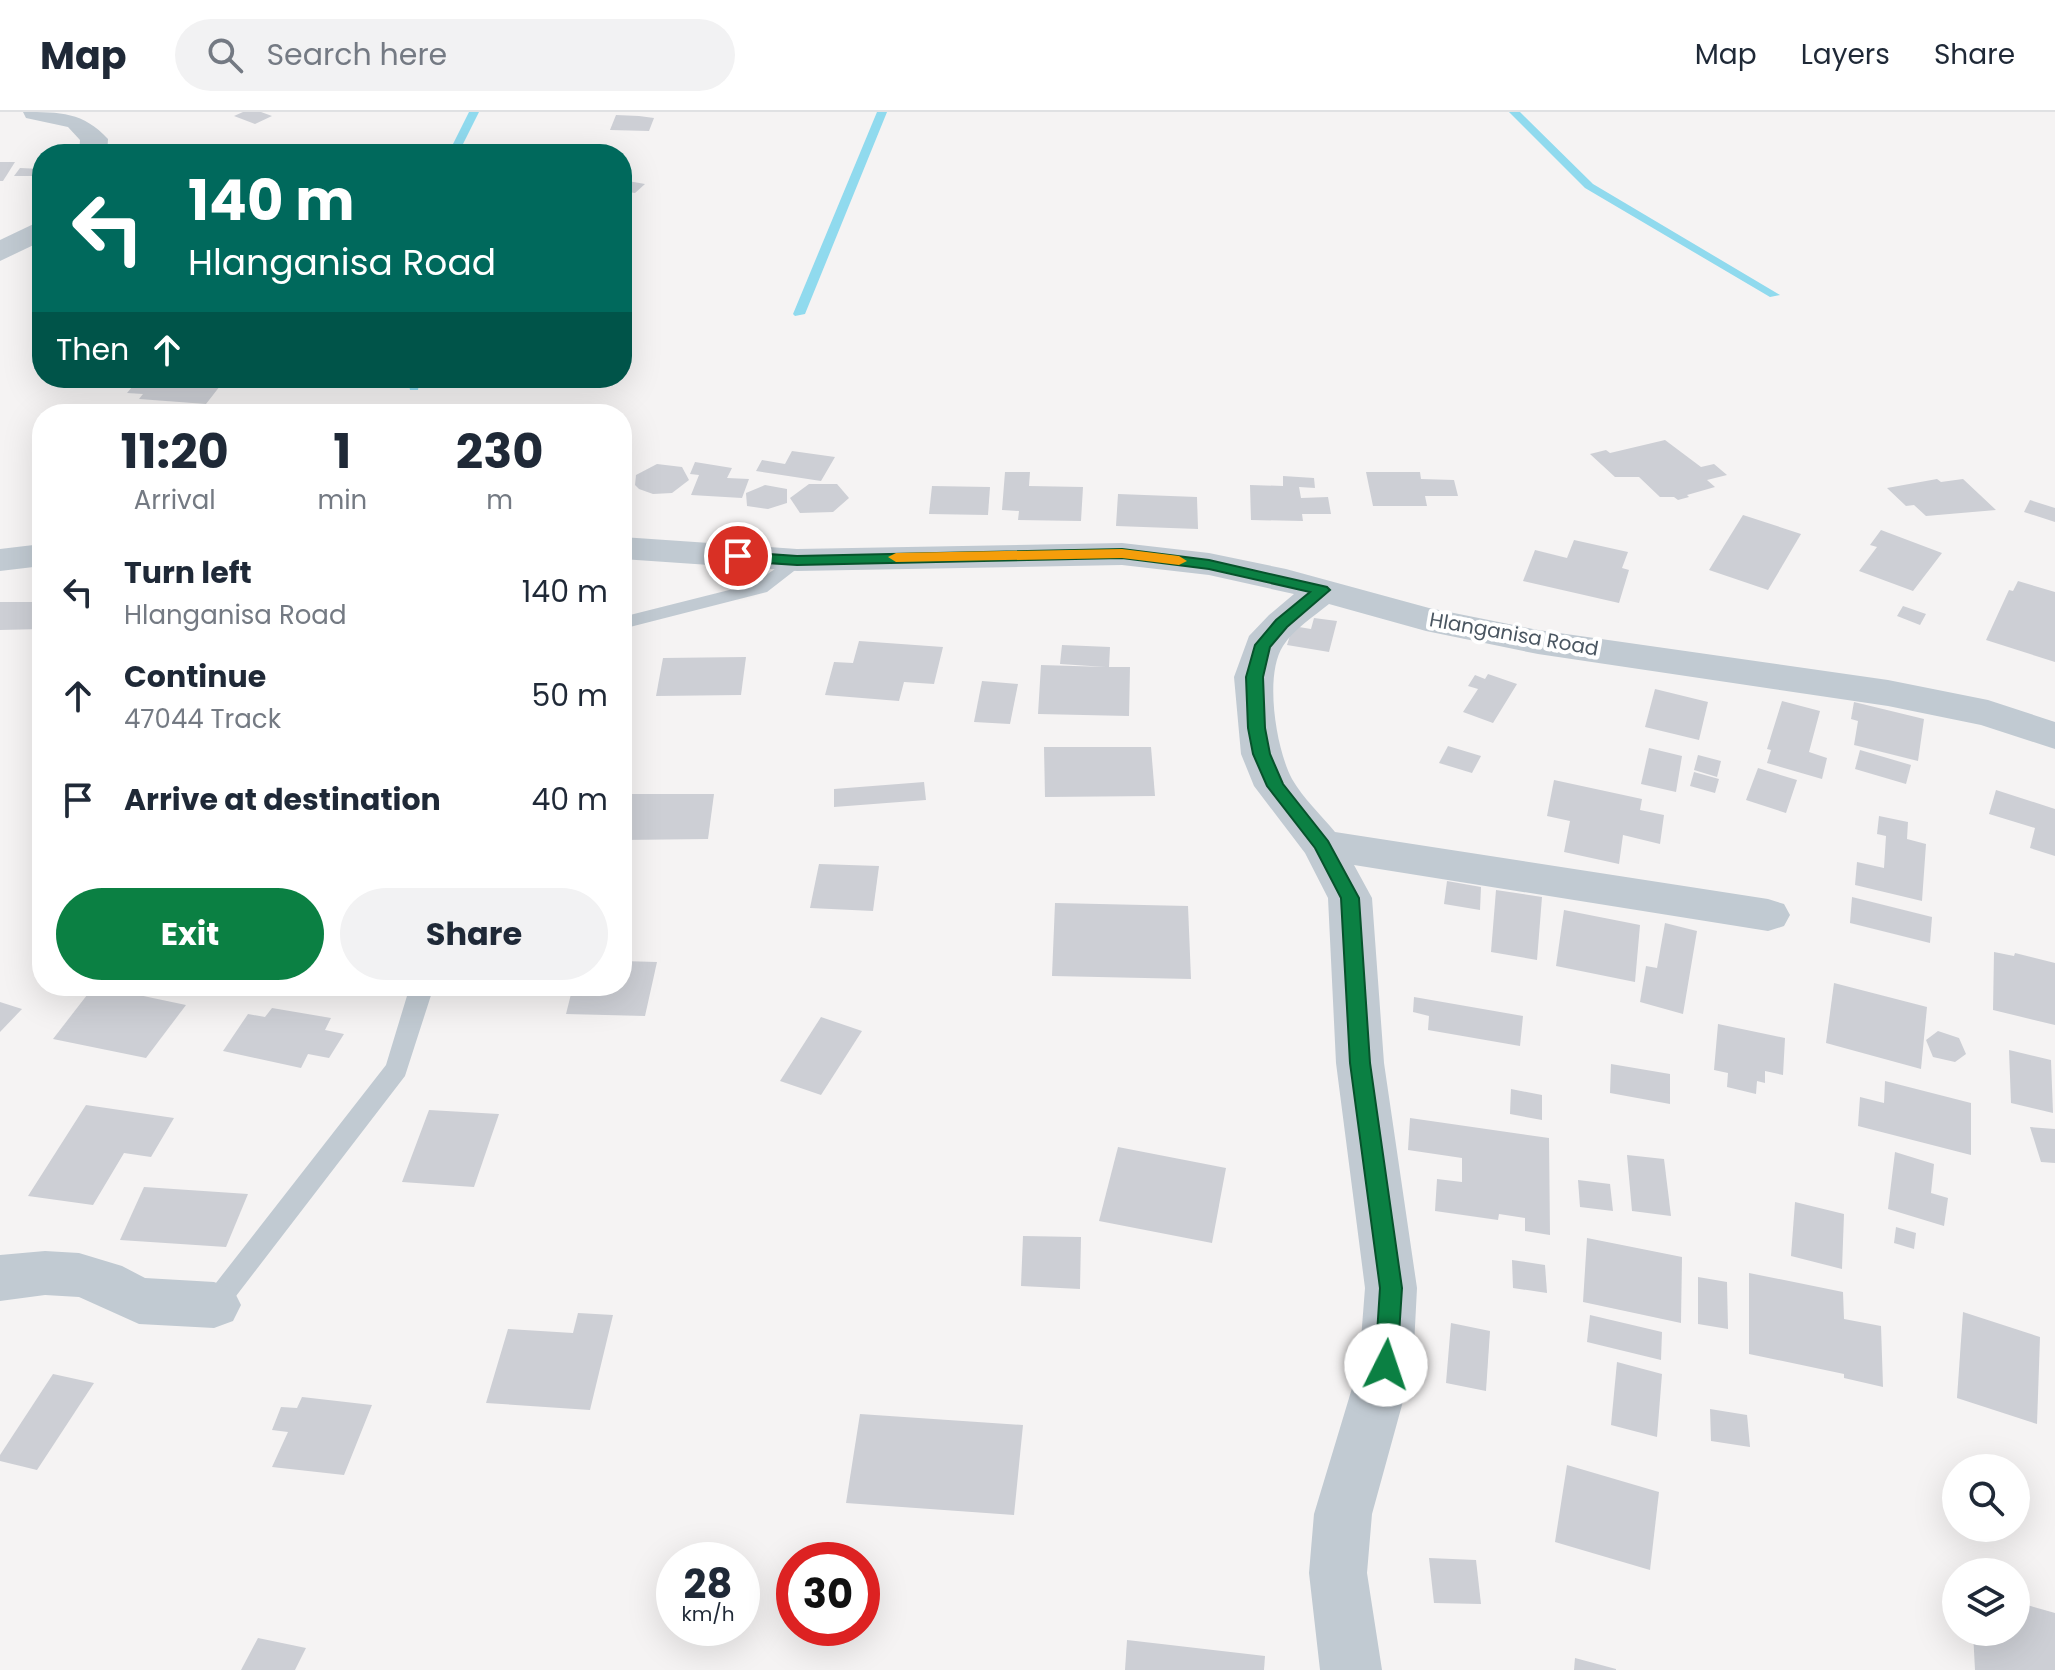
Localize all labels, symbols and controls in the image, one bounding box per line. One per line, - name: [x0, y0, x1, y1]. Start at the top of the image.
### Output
- search box: [175, 19, 735, 91]
- text: Map: [40, 29, 127, 82]
- icon: search: [203, 33, 247, 77]
- text: Search here: [267, 33, 447, 76]
- text: Map: [1695, 35, 1757, 74]
- text: Layers: [1801, 35, 1890, 74]
- text: Share: [1934, 35, 2015, 74]
- text: 140 m: [188, 161, 355, 240]
- icon: left: [56, 176, 160, 280]
- text: Hlanganisa Road: [188, 237, 496, 288]
- text: Then: [56, 328, 129, 371]
- icon: ahead: [145, 328, 189, 372]
- text: 11:20: [120, 418, 229, 485]
- text: 1: [333, 418, 351, 485]
- text: 230: [456, 418, 543, 485]
- text: Arrival: [134, 482, 216, 518]
- text: min: [317, 482, 367, 518]
- text: m: [486, 482, 513, 518]
- pin: [704, 522, 772, 590]
- icon: arrive: [716, 534, 760, 578]
- text: Turn left: [124, 551, 252, 594]
- icon: left: [56, 570, 100, 614]
- text: 140 m: [522, 570, 608, 613]
- text: Hlanganisa Road: [124, 597, 346, 633]
- street label: Hlanganisa Road: [1427, 605, 1601, 663]
- text: Continue: [124, 655, 266, 698]
- icon: ahead: [56, 674, 100, 718]
- text: 50 m: [531, 674, 608, 717]
- text: 47044 Track: [124, 701, 281, 737]
- icon: arrive: [56, 778, 100, 822]
- text: Arrive at destination: [124, 778, 441, 821]
- text: 40 m: [531, 778, 608, 821]
- button: Exit: [56, 888, 324, 980]
- button: Share: [340, 888, 608, 980]
- position arrow: [1344, 1323, 1428, 1407]
- map controls: [1942, 1454, 2030, 1646]
- button: search: [1942, 1454, 2030, 1542]
- speed limit sign: 30: [776, 1542, 880, 1646]
- text: 28: [684, 1556, 732, 1612]
- button: layers: [1942, 1558, 2030, 1646]
- text: km/h: [681, 1600, 735, 1628]

